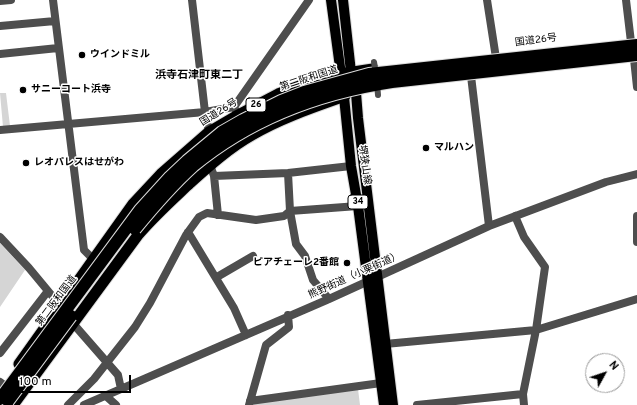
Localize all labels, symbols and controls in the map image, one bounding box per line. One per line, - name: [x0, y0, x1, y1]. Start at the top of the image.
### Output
- street label: 国道26号: [514, 32, 558, 50]
- place label: ウインドミル: [90, 49, 150, 61]
- marker: ウインドミル: [77, 50, 87, 60]
- street label: 第二阪和国道: [279, 64, 339, 94]
- district label: 浜寺石津町東二丁: [155, 69, 243, 83]
- place label: サニーコート浜寺: [31, 84, 111, 96]
- marker: サニーコート浜寺: [18, 85, 28, 95]
- street label: 国道26号: [198, 97, 240, 129]
- road number: 26: [246, 98, 266, 112]
- place label: マルハン: [434, 142, 474, 154]
- marker: マルハン: [421, 143, 431, 153]
- street label: 堺狭山線: [355, 144, 373, 186]
- place label: レオパレスはせがわ: [34, 157, 124, 169]
- marker: レオパレスはせがわ: [21, 158, 31, 168]
- road number: 34: [348, 195, 368, 209]
- street label: 熊野街道（小栗街道）: [307, 250, 403, 302]
- place label: ピアチェーレ2番館: [253, 257, 339, 269]
- marker: ピアチェーレ2番館: [342, 258, 352, 268]
- street label: 第二阪和国道: [34, 273, 80, 329]
- north arrow: [585, 353, 625, 393]
- text: N: [606, 358, 621, 373]
- scale bar: [14, 367, 133, 393]
- text: 100 m: [19, 374, 52, 390]

